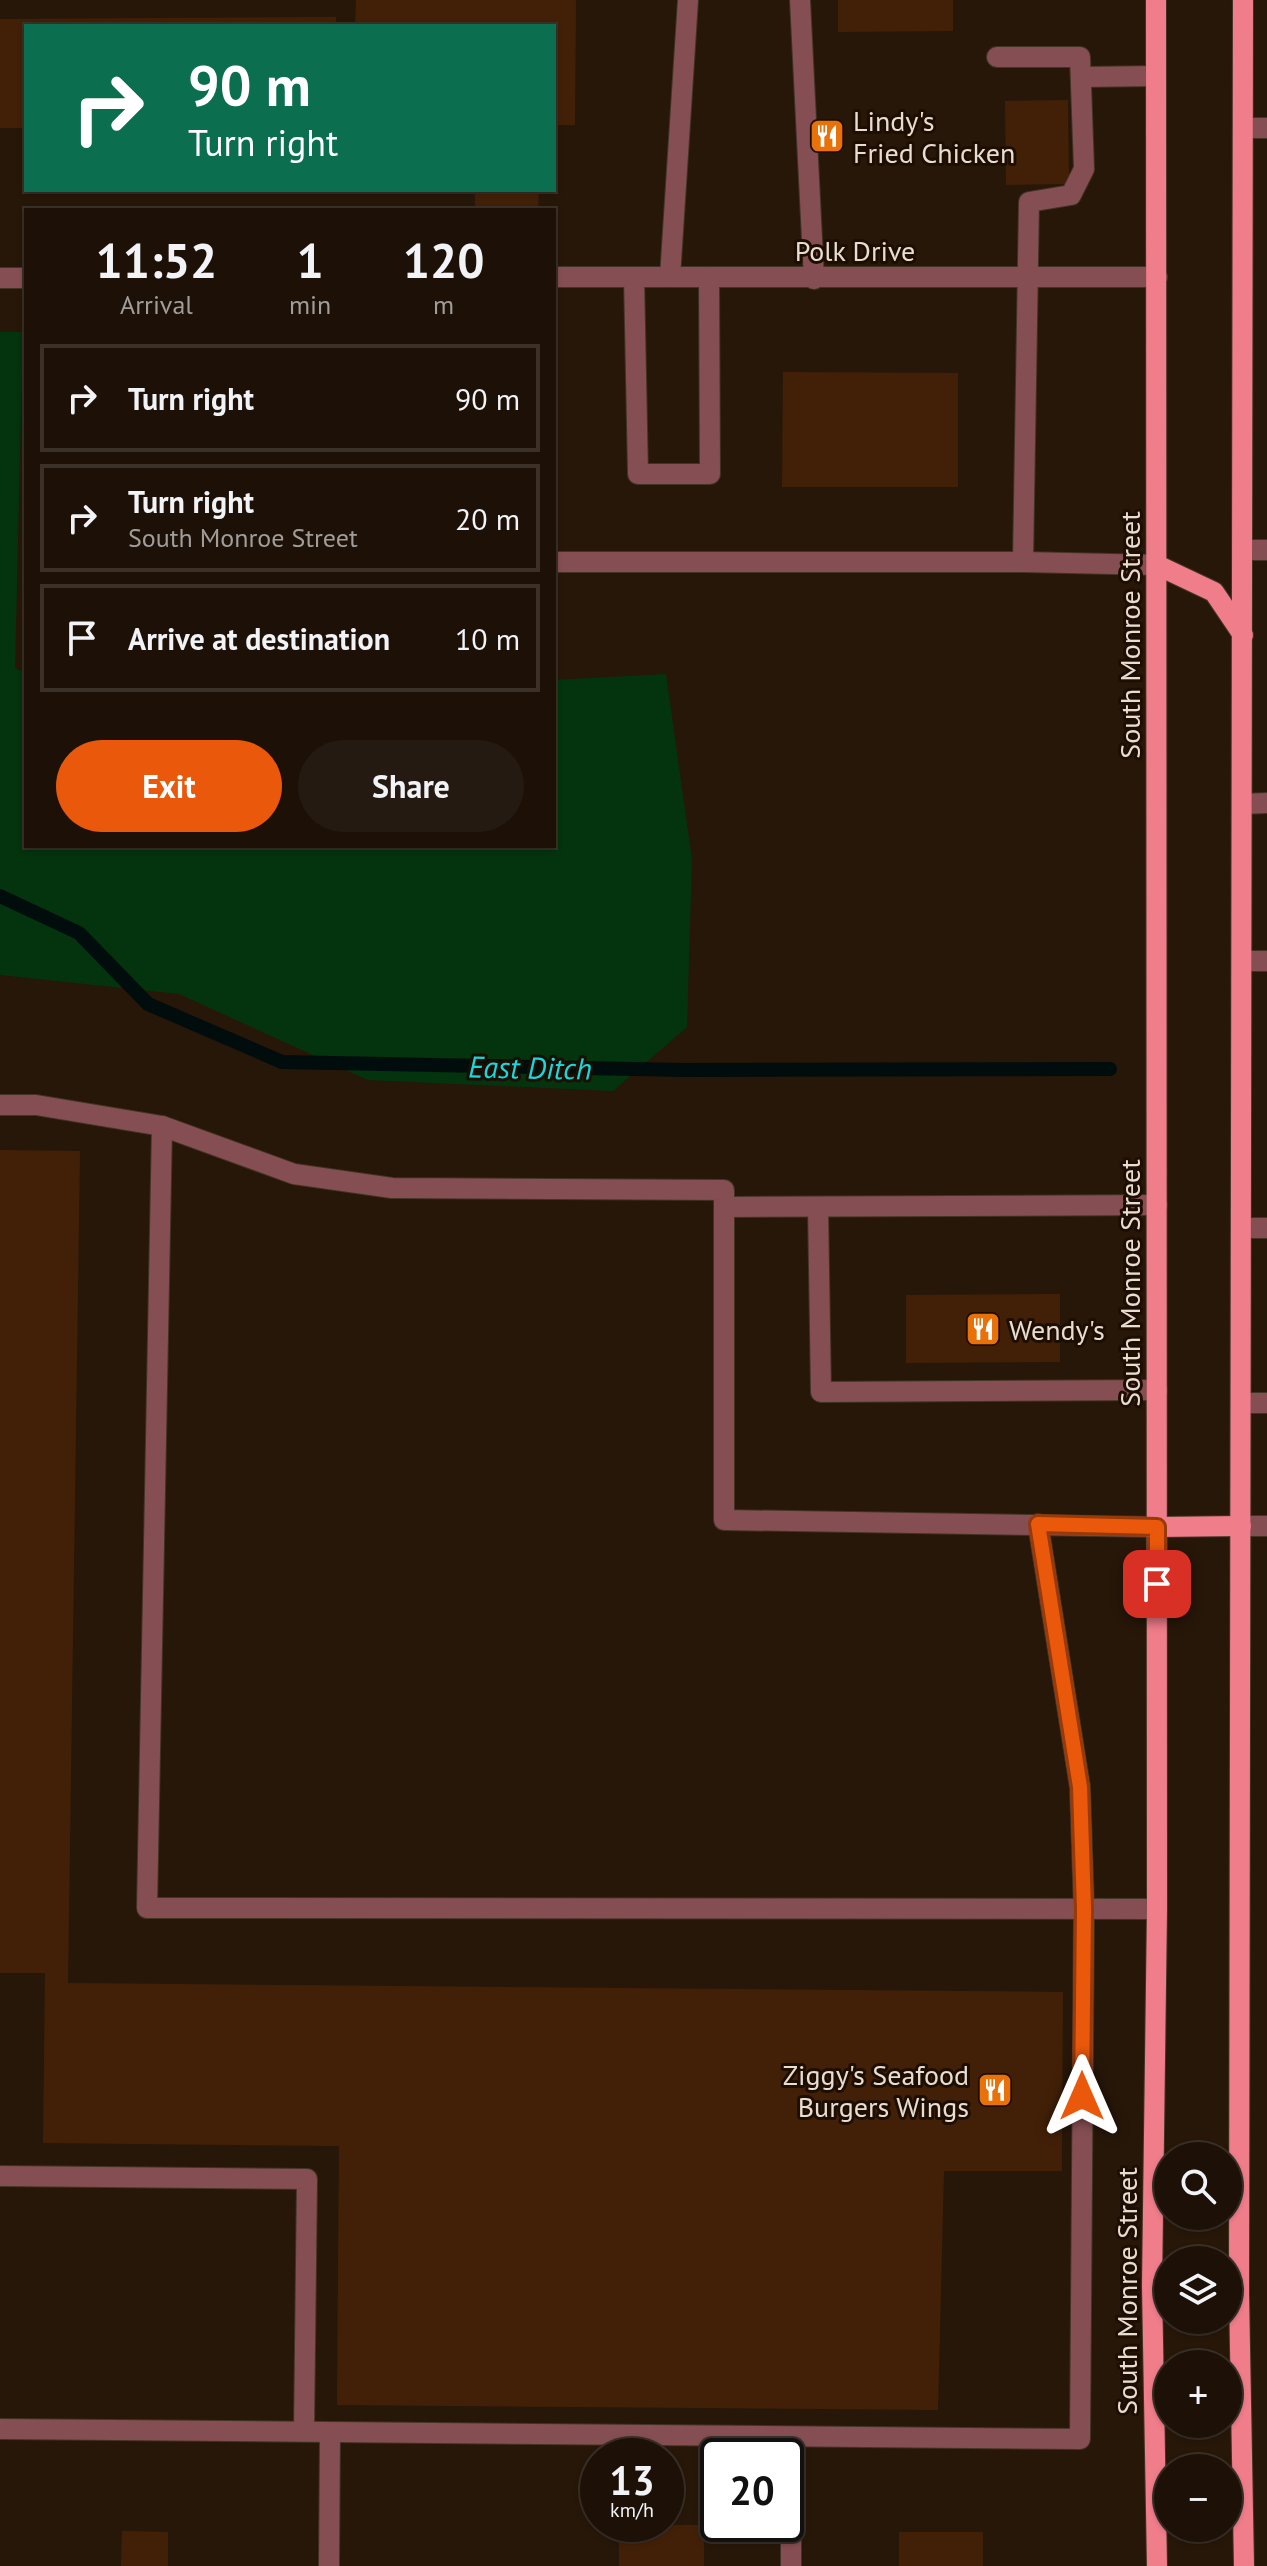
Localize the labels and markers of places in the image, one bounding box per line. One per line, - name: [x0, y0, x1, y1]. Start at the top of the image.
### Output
- place label: Lindy's Fried Chicken: [853, 102, 1015, 171]
- restaurant icon: Lindy's Fried Chicken: [808, 117, 846, 155]
- restaurant icon: Wendy's: [964, 1310, 1002, 1348]
- place label: Wendy's: [1009, 1311, 1105, 1348]
- pin: [1123, 1550, 1191, 1618]
- place label: Ziggy's Seafood Burgers Wings: [783, 2056, 969, 2125]
- restaurant icon: Ziggy's Seafood Burgers Wings: [976, 2071, 1014, 2109]

